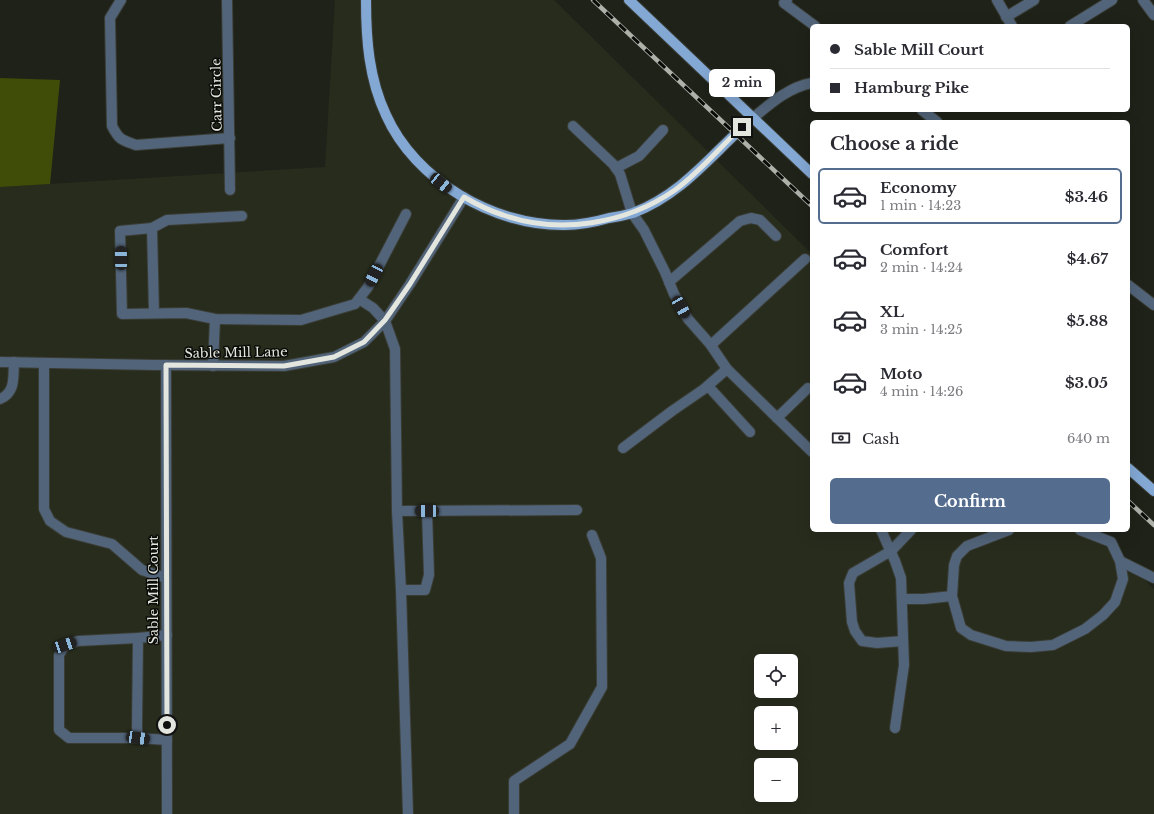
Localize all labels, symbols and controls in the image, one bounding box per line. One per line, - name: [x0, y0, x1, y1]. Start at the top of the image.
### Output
- text: Sable Mill Court: [854, 40, 984, 59]
- street label: Carr Circle: [207, 58, 226, 132]
- callout: 2 min: [709, 69, 775, 97]
- text: 2 min: [722, 74, 762, 91]
- text: Hamburg Pike: [854, 78, 969, 97]
- route end: [733, 118, 751, 136]
- text: Choose a ride: [830, 133, 959, 155]
- car: [428, 171, 454, 195]
- icon: car: [832, 178, 868, 214]
- text: Economy: [880, 178, 957, 197]
- text: $3.46: [1065, 187, 1108, 206]
- text: 1 min · 14:23: [880, 197, 961, 214]
- icon: car: [832, 240, 868, 276]
- text: Comfort: [880, 240, 948, 259]
- car: [115, 246, 127, 270]
- text: $4.67: [1067, 249, 1108, 268]
- text: 2 min · 14:24: [880, 259, 963, 276]
- car: [363, 262, 385, 288]
- car: [670, 294, 692, 320]
- icon: car: [832, 302, 868, 338]
- text: XL: [880, 302, 904, 321]
- text: $5.88: [1066, 311, 1108, 330]
- text: 3 min · 14:25: [880, 321, 963, 338]
- street label: Sable Mill Lane: [184, 343, 288, 362]
- icon: car: [832, 364, 868, 400]
- text: Moto: [880, 364, 922, 383]
- text: $3.05: [1065, 373, 1108, 392]
- text: 4 min · 14:26: [880, 383, 963, 400]
- icon: cash: [830, 427, 852, 449]
- text: Cash: [862, 429, 899, 448]
- text: 640 m: [1067, 430, 1110, 447]
- button: Confirm: [830, 478, 1110, 524]
- car: [415, 505, 439, 517]
- street label: Sable Mill Court: [145, 535, 162, 645]
- car: [52, 636, 78, 654]
- map controls: [754, 654, 798, 802]
- button: locate: [754, 654, 798, 698]
- button: +: [754, 706, 798, 750]
- route start: [158, 716, 176, 734]
- car: [125, 730, 151, 746]
- button: −: [754, 758, 798, 802]

